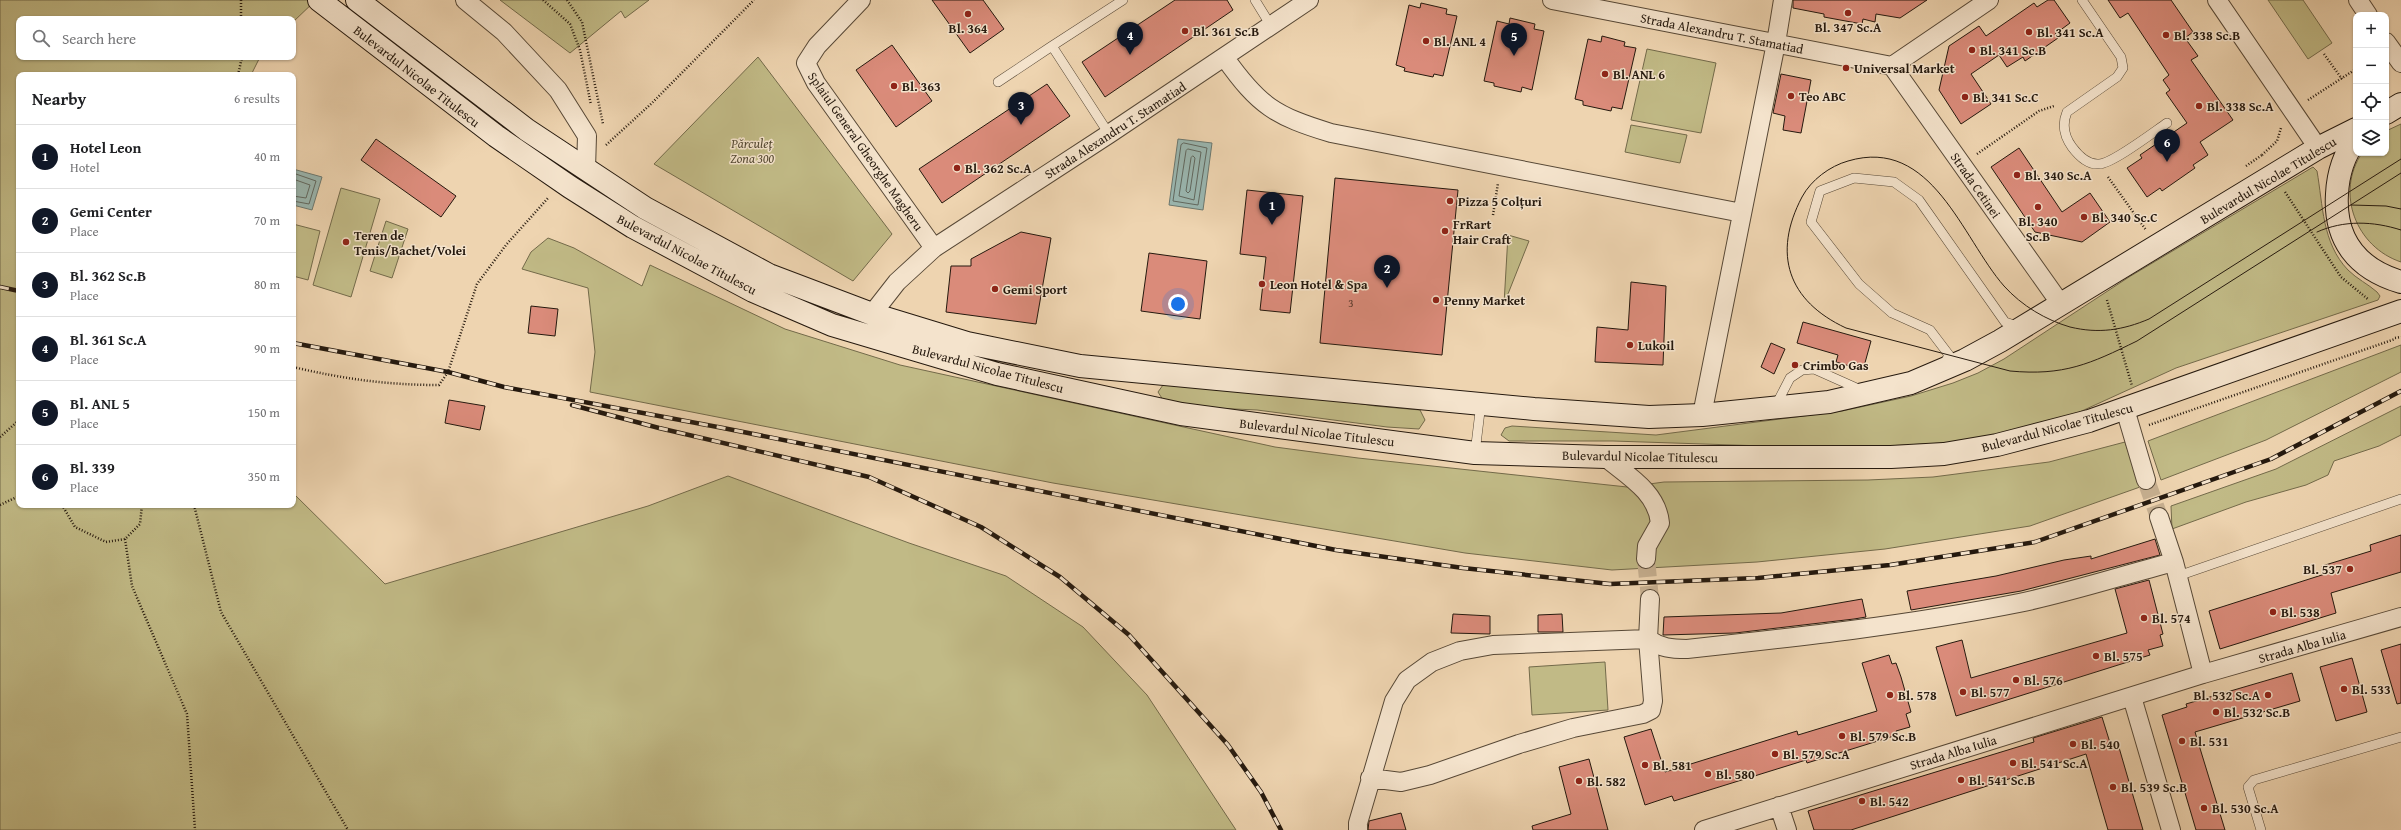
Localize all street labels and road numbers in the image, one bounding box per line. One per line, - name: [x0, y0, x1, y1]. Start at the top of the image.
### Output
- street label: Strada Alexandru T. Stamatiad: [1639, 8, 1805, 59]
- street label: Bulevardul Nicolae Titulescu: [349, 21, 484, 132]
- street label: Splaiul General Gheorghe Magheru: [803, 68, 928, 235]
- street label: Strada Alexandru T. Stamatiad: [1041, 77, 1190, 183]
- street label: Bulevardul Nicolae Titulescu: [2197, 132, 2340, 229]
- street label: Strada Cetinei: [1946, 148, 2006, 222]
- street label: Bulevardul Nicolae Titulescu: [614, 209, 760, 299]
- street label: Bulevardul Nicolae Titulescu: [910, 339, 1066, 398]
- street label: Bulevardul Nicolae Titulescu: [1979, 398, 2135, 457]
- street label: Bulevardul Nicolae Titulescu: [1238, 414, 1395, 451]
- street label: Bulevardul Nicolae Titulescu: [1562, 446, 1718, 467]
- street label: Strada Alba Iulia: [2256, 625, 2349, 668]
- street label: Strada Alba Iulia: [1907, 730, 2000, 775]

